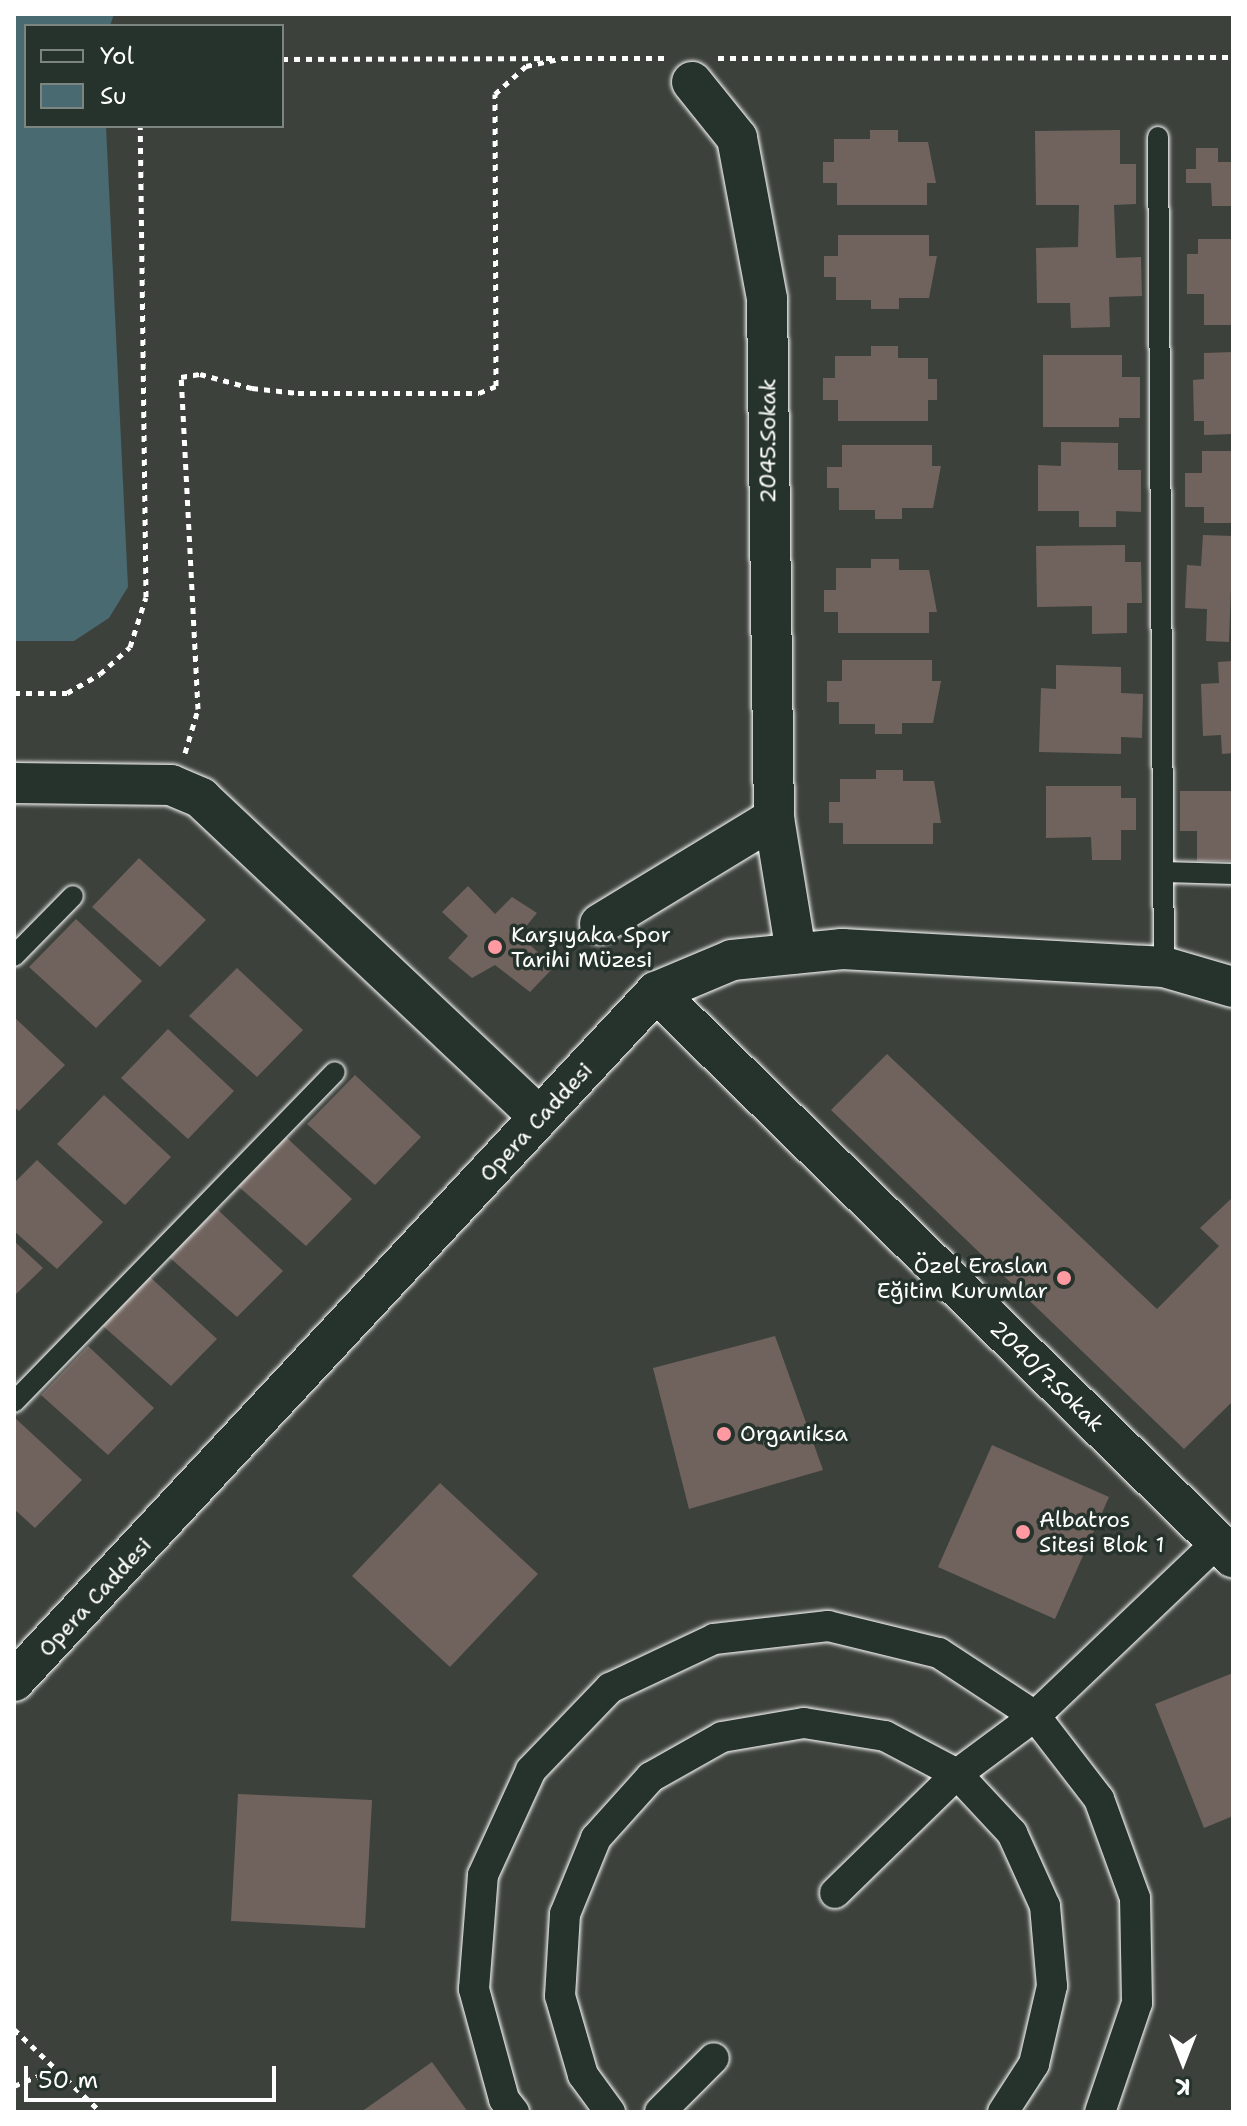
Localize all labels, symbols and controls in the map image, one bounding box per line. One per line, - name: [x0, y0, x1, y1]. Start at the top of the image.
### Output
- legend: [24, 24, 284, 128]
- text: Yol: [100, 40, 134, 72]
- text: Su: [100, 80, 127, 112]
- street label: 2045.Sokak: [755, 378, 781, 504]
- place label: Karşıyaka Spor Tarihi Müzesi: [511, 921, 671, 972]
- marker: Karşıyaka Spor Tarihi Müzesi: [486, 938, 504, 956]
- street label: Opera Caddesi: [474, 1057, 598, 1187]
- place label: Özel Eraslan Eğitim Kurumlar: [877, 1252, 1048, 1304]
- marker: Özel Eraslan Eğitim Kurumlar: [1055, 1269, 1073, 1287]
- street label: 2040/7.Sokak: [984, 1315, 1110, 1437]
- place label: Organiksa: [740, 1421, 848, 1447]
- marker: Organiksa: [715, 1425, 733, 1443]
- place label: Albatros Sitesi Blok 1: [1039, 1506, 1165, 1558]
- marker: Albatros Sitesi Blok 1: [1014, 1523, 1032, 1541]
- street label: Opera Caddesi: [33, 1532, 157, 1662]
- north arrow: [1143, 2022, 1223, 2102]
- scale bar: [28, 2050, 280, 2100]
- text: 50 m: [38, 2064, 98, 2096]
- text: K: [1176, 2072, 1191, 2101]

